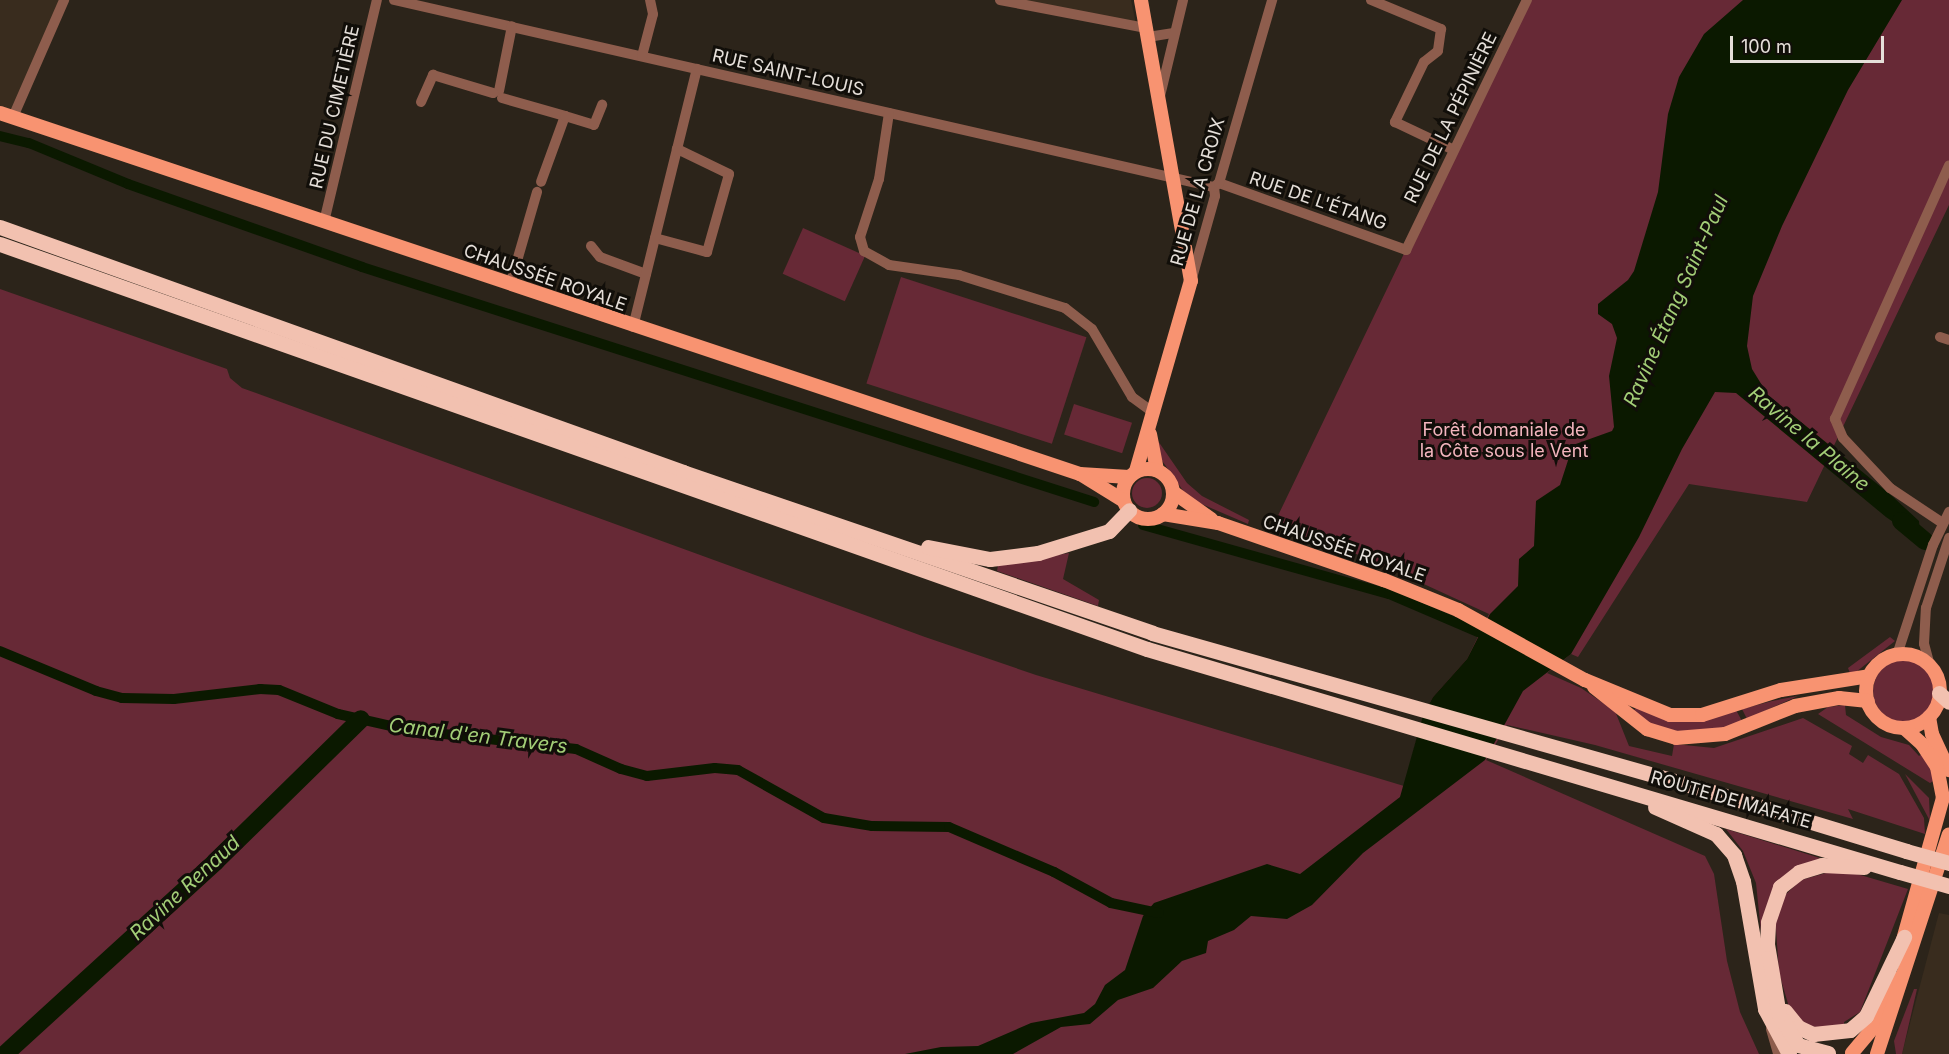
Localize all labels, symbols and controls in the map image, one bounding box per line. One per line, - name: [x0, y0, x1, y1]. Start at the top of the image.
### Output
- street label: RUE DU CIMETIÈRE: [306, 23, 364, 191]
- scale bar: [1733, 24, 1888, 62]
- street label: RUE DE LA PÉPINIÈRE: [1400, 29, 1502, 207]
- text: 100 m: [1741, 36, 1792, 57]
- street label: RUE SAINT-LOUIS: [710, 45, 866, 101]
- street label: RUE DE LA CROIX: [1167, 115, 1229, 269]
- street label: RUE DE L'ÉTANG: [1246, 167, 1390, 235]
- water label: Ravine Étang Saint-Paul: [1619, 192, 1733, 410]
- street label: CHAUSSÉE ROYALE: [461, 240, 629, 316]
- water label: Ravine la Plaine: [1744, 381, 1874, 497]
- park label: Forêt domaniale de la Côte sous le Vent: [1420, 420, 1588, 462]
- street label: CHAUSSÉE ROYALE: [1260, 511, 1428, 587]
- water label: Canal d'en Travers: [387, 713, 569, 759]
- street label: ROUTE DE MAFATE: [1648, 767, 1814, 833]
- water label: Ravine Renaud: [125, 831, 245, 945]

